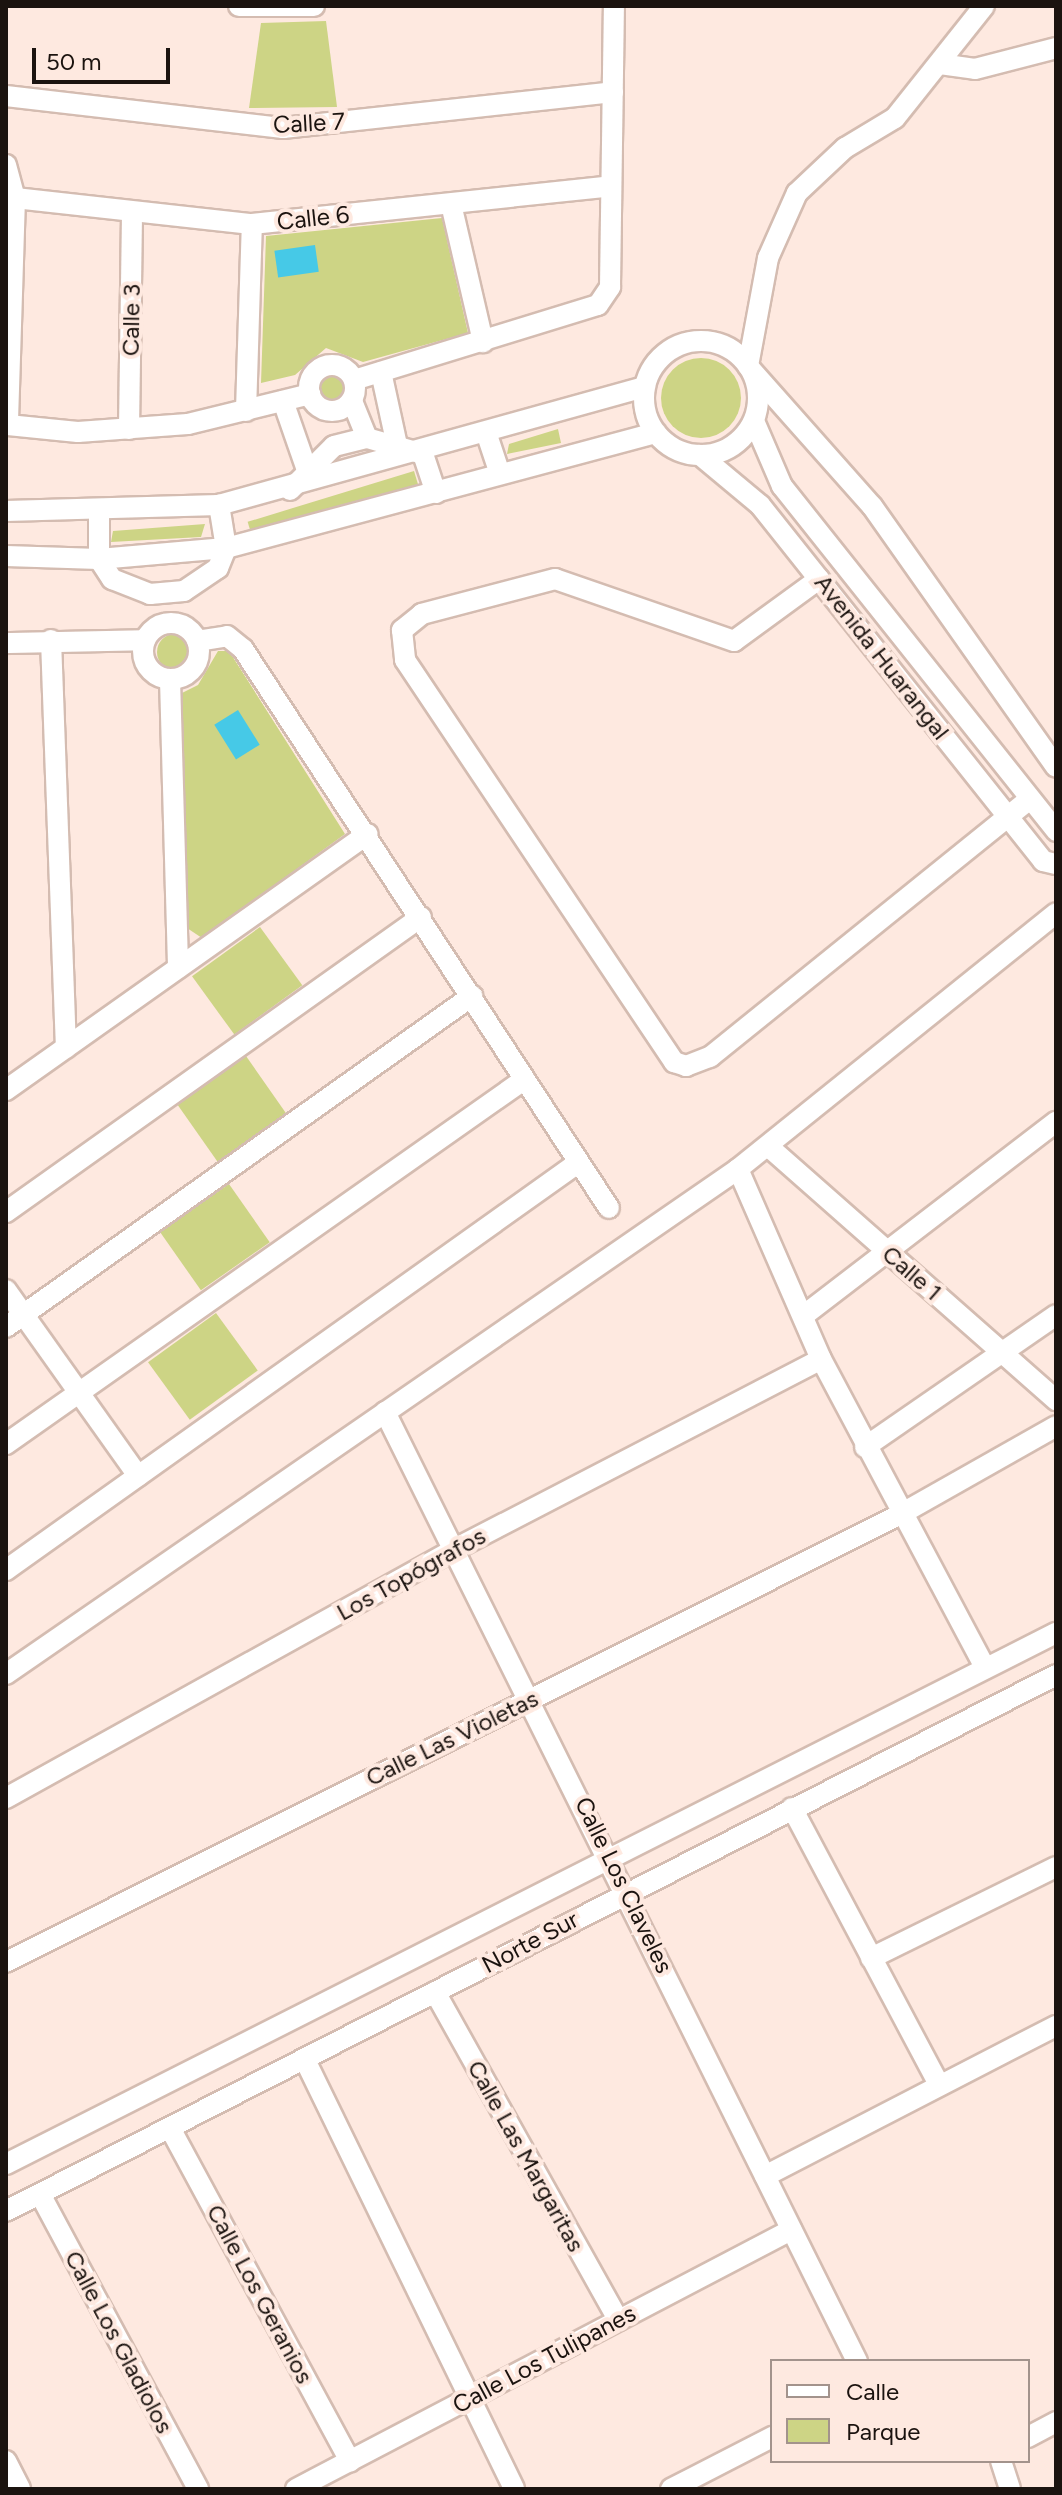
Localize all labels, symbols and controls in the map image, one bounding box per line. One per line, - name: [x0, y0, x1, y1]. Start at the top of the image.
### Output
- scale bar: [36, 32, 174, 82]
- text: 50 m: [46, 47, 102, 76]
- street label: Calle 7: [272, 107, 346, 139]
- street label: Calle 6: [275, 200, 351, 236]
- street label: Calle 3: [116, 284, 146, 356]
- street label: Avenida Huarangal: [809, 569, 955, 745]
- street label: Calle 1: [876, 1239, 948, 1307]
- street label: Los Topógrafos: [332, 1521, 490, 1627]
- street label: Calle Las Violetas: [361, 1684, 543, 1792]
- street label: Calle Los Claveles: [569, 1792, 679, 1978]
- street label: Norte Sur: [477, 1905, 583, 1979]
- street label: Calle Las Margaritas: [462, 2055, 590, 2257]
- street label: Calle Los Geranios: [201, 2200, 319, 2388]
- street label: Calle Los Gladiolos: [59, 2246, 179, 2438]
- street label: Calle Los Tulipanes: [448, 2299, 640, 2419]
- legend: [770, 2359, 1030, 2463]
- text: Calle: [846, 2377, 899, 2406]
- text: Parque: [846, 2417, 920, 2446]

